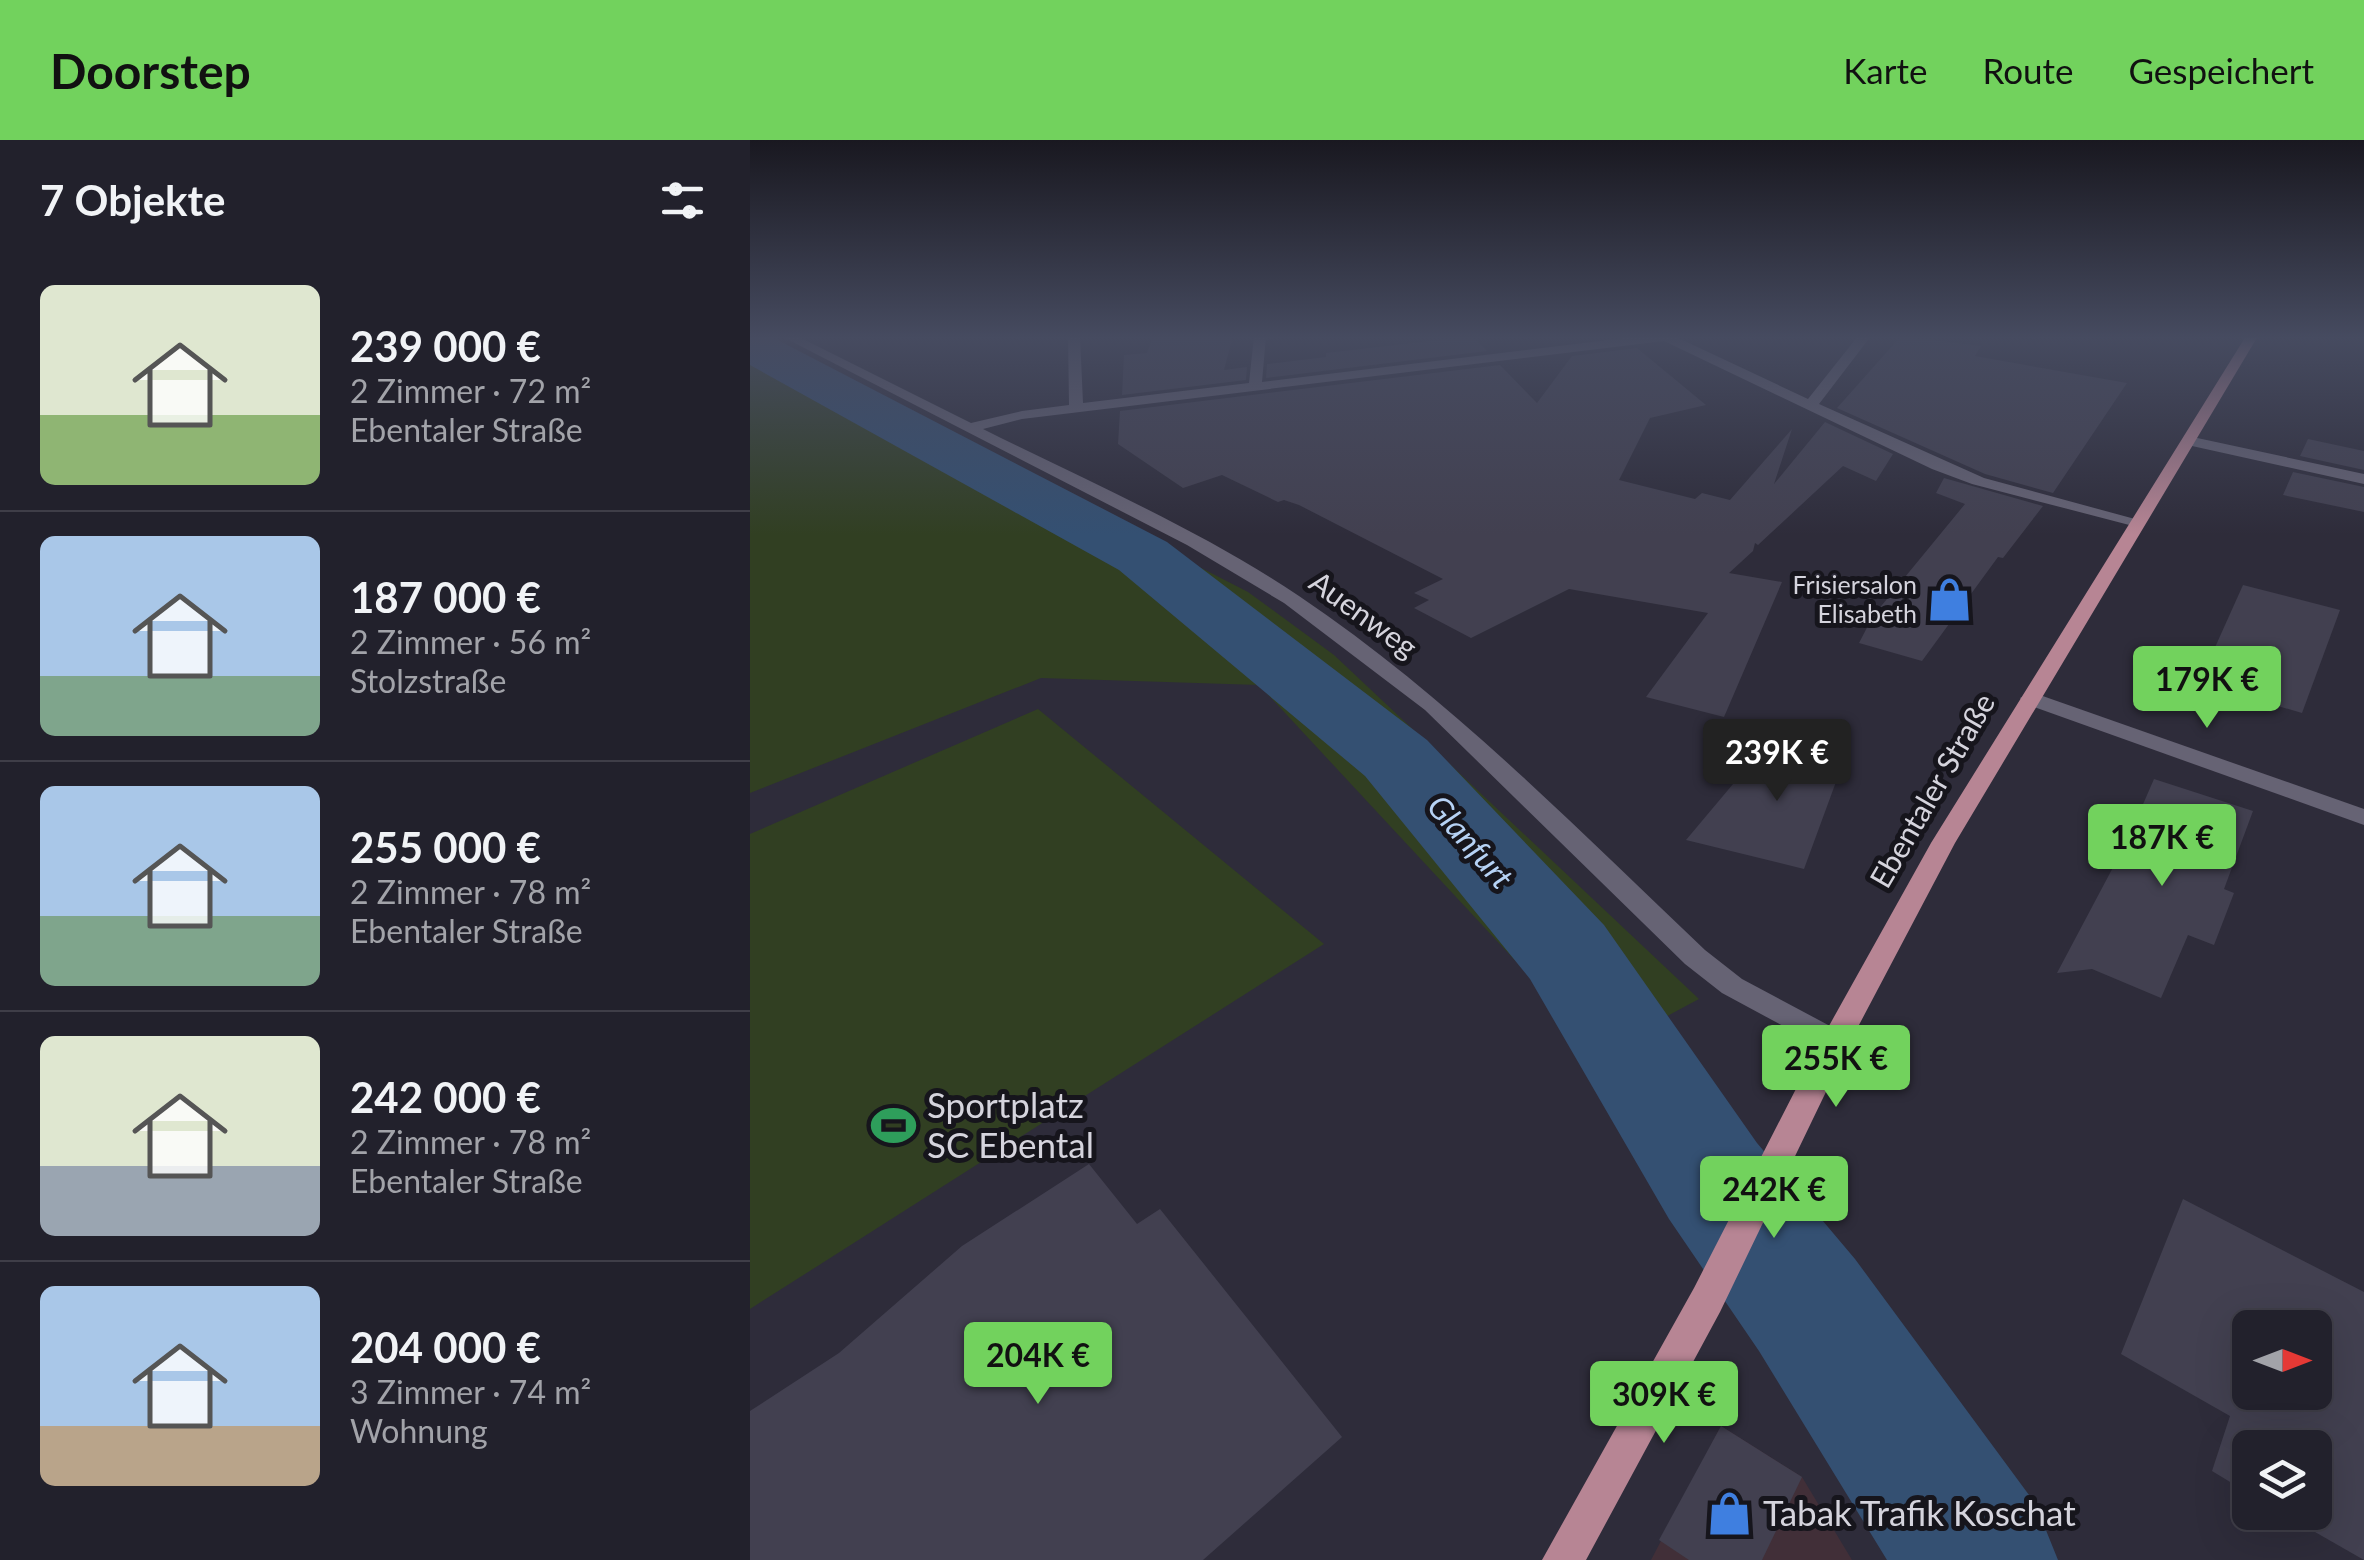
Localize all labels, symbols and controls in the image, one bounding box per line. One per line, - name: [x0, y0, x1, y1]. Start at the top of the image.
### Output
- text: Doorstep: [50, 42, 251, 99]
- text: Karte: [1843, 49, 1927, 91]
- text: Route: [1982, 49, 2074, 91]
- text: Gespeichert: [2129, 49, 2314, 91]
- icon: filters: [655, 173, 710, 228]
- text: 7 Objekte: [40, 175, 225, 225]
- text: 239 000 €: [350, 321, 541, 371]
- icon: home: [120, 325, 240, 445]
- text: 2 Zimmer · 72 m²: [350, 371, 591, 410]
- text: Ebentaler Straße: [350, 410, 583, 449]
- street label: Auenweg: [1303, 562, 1425, 664]
- place label: Frisiersalon Elisabeth: [1793, 569, 1917, 628]
- text: 187 000 €: [350, 572, 541, 622]
- shop icon: Frisiersalon Elisabeth: [1926, 575, 1974, 623]
- icon: home: [120, 576, 240, 696]
- text: 2 Zimmer · 56 m²: [350, 622, 591, 661]
- pin: 179K €: [2126, 646, 2288, 731]
- text: 179K €: [2155, 659, 2259, 698]
- text: Stolzstraße: [350, 661, 506, 700]
- street label: Ebentaler Straße: [1861, 687, 2001, 893]
- pin: 239K €: [1696, 719, 1858, 804]
- text: 239K €: [1725, 732, 1829, 771]
- water label: Glanfurt: [1420, 786, 1522, 896]
- pin: 187K €: [2081, 804, 2243, 889]
- text: 187K €: [2110, 817, 2214, 856]
- text: 255 000 €: [350, 822, 541, 872]
- icon: home: [120, 826, 240, 946]
- text: 2 Zimmer · 78 m²: [350, 872, 591, 911]
- text: Ebentaler Straße: [350, 911, 583, 950]
- pin: 255K €: [1755, 1025, 1917, 1110]
- text: 255K €: [1784, 1038, 1888, 1077]
- text: 242 000 €: [350, 1072, 541, 1122]
- icon: home: [120, 1076, 240, 1196]
- place label: Sportplatz SC Ebental: [927, 1083, 1094, 1165]
- sports icon: Sportplatz SC Ebental: [870, 1102, 918, 1150]
- text: 2 Zimmer · 78 m²: [350, 1122, 591, 1161]
- pin: 242K €: [1693, 1156, 1855, 1241]
- text: Ebentaler Straße: [350, 1161, 583, 1200]
- text: 242K €: [1722, 1169, 1826, 1208]
- north arrow: [2232, 1310, 2332, 1410]
- map controls: [2232, 1310, 2332, 1530]
- text: 204 000 €: [350, 1322, 541, 1372]
- pin: 204K €: [957, 1322, 1119, 1407]
- icon: home: [120, 1326, 240, 1446]
- text: 204K €: [986, 1335, 1090, 1374]
- pin: 309K €: [1583, 1361, 1745, 1446]
- text: 3 Zimmer · 74 m²: [350, 1372, 591, 1411]
- text: 309K €: [1612, 1374, 1716, 1413]
- text: Wohnung: [350, 1411, 488, 1450]
- button: layers: [2232, 1430, 2332, 1530]
- shop icon: Tabak Trafik Koschat: [1706, 1490, 1754, 1538]
- place label: Tabak Trafik Koschat: [1763, 1491, 2076, 1533]

